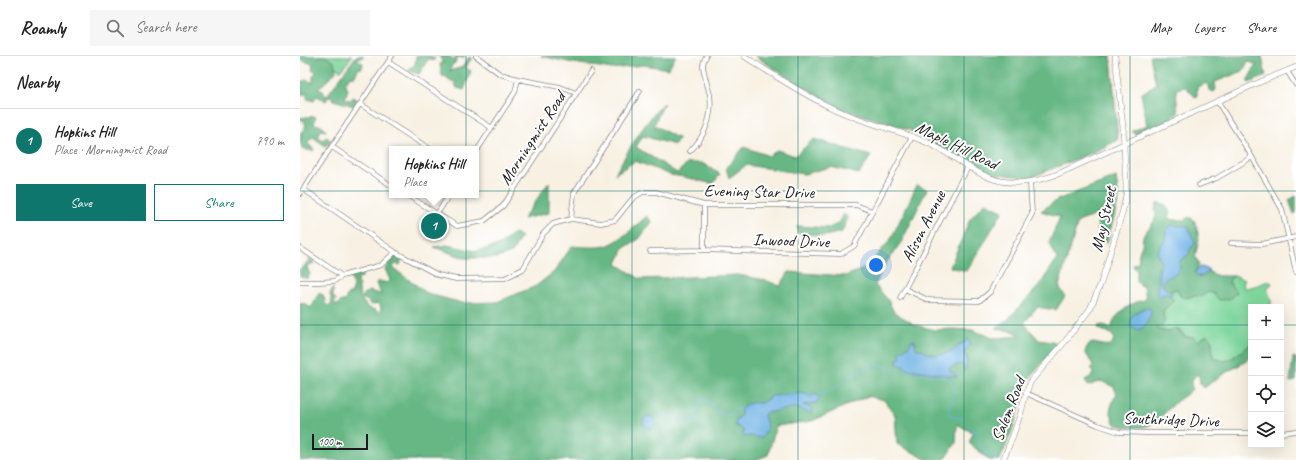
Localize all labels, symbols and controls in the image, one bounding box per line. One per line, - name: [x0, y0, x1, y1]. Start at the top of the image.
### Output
- search box: [90, 10, 370, 46]
- text: Roamly: [20, 16, 66, 40]
- icon: search: [104, 17, 126, 39]
- text: Search here: [136, 18, 197, 37]
- text: Map: [1150, 19, 1172, 36]
- text: Layers: [1194, 19, 1225, 36]
- text: Share: [1247, 19, 1276, 36]
- text: Nearby: [16, 72, 59, 93]
- street label: Morningmist Road: [495, 85, 572, 189]
- street label: Maple Hill Road: [912, 116, 1004, 176]
- text: Hopkins Hill: [54, 123, 115, 142]
- text: 1: [26, 133, 32, 149]
- text: 790 m: [256, 133, 284, 149]
- text: Place · Morningmist Road: [54, 142, 167, 158]
- popup: [389, 146, 479, 198]
- text: Hopkins Hill: [404, 155, 464, 174]
- text: Place: [404, 174, 426, 190]
- street label: Evening Star Drive: [704, 180, 816, 203]
- street label: May Street: [1086, 182, 1122, 254]
- button: Save: [16, 184, 146, 221]
- button: Share: [154, 184, 284, 221]
- street label: Alison Avenue: [897, 186, 951, 265]
- pin: 1: [421, 211, 447, 241]
- street label: Inwood Drive: [752, 229, 831, 252]
- your location: [866, 255, 886, 275]
- map controls: [1248, 304, 1284, 448]
- button: +: [1248, 304, 1284, 340]
- button: −: [1248, 340, 1284, 376]
- street label: Salem Road: [987, 372, 1031, 444]
- button: locate: [1248, 376, 1284, 412]
- street label: Southridge Drive: [1123, 407, 1221, 432]
- button: layers: [1248, 412, 1284, 448]
- scale bar: [312, 432, 368, 451]
- text: 100 m: [318, 434, 342, 448]

